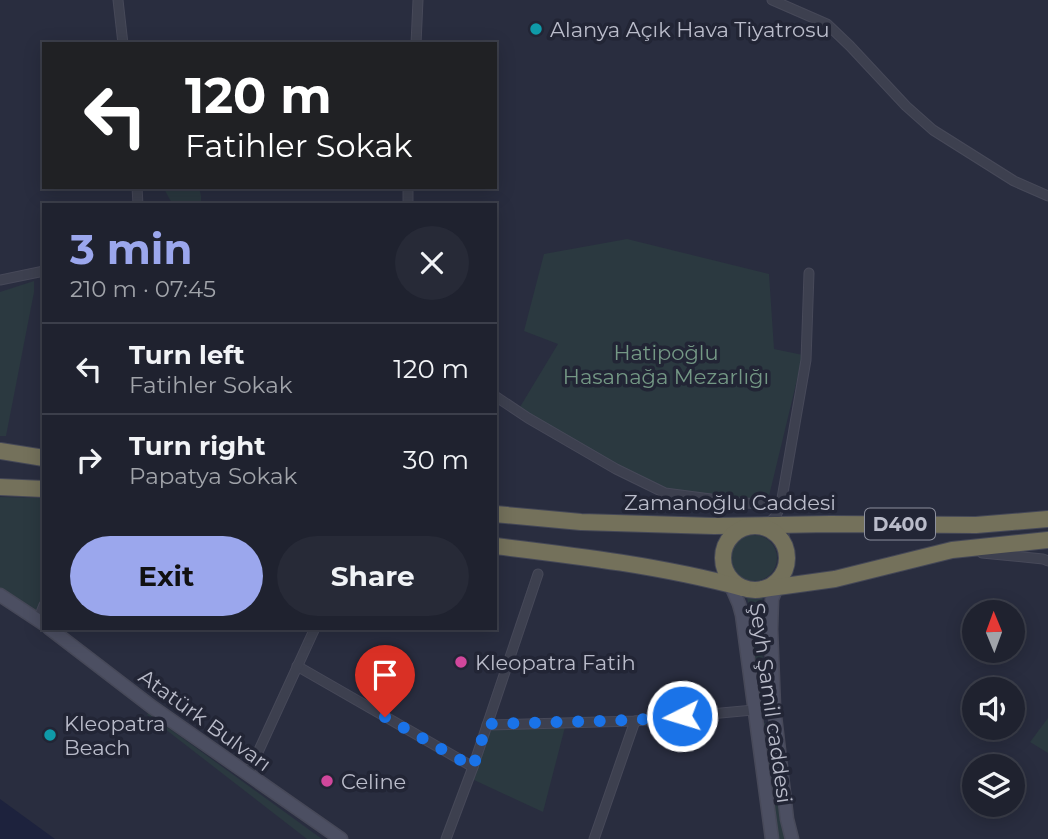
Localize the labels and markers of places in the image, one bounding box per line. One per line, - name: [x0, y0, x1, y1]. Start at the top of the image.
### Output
- place label: Alanya Açık Hava Tiyatrosu: [550, 17, 830, 42]
- marker: Alanya Açık Hava Tiyatrosu: [528, 21, 544, 37]
- pin: [355, 645, 415, 717]
- place label: Kleopatra Fatih: [475, 650, 636, 675]
- marker: Kleopatra Fatih: [453, 654, 469, 670]
- place label: Kleopatra Beach: [64, 711, 165, 760]
- marker: Kleopatra Beach: [42, 727, 58, 743]
- place label: Celine: [341, 769, 406, 794]
- marker: Celine: [319, 773, 335, 789]

